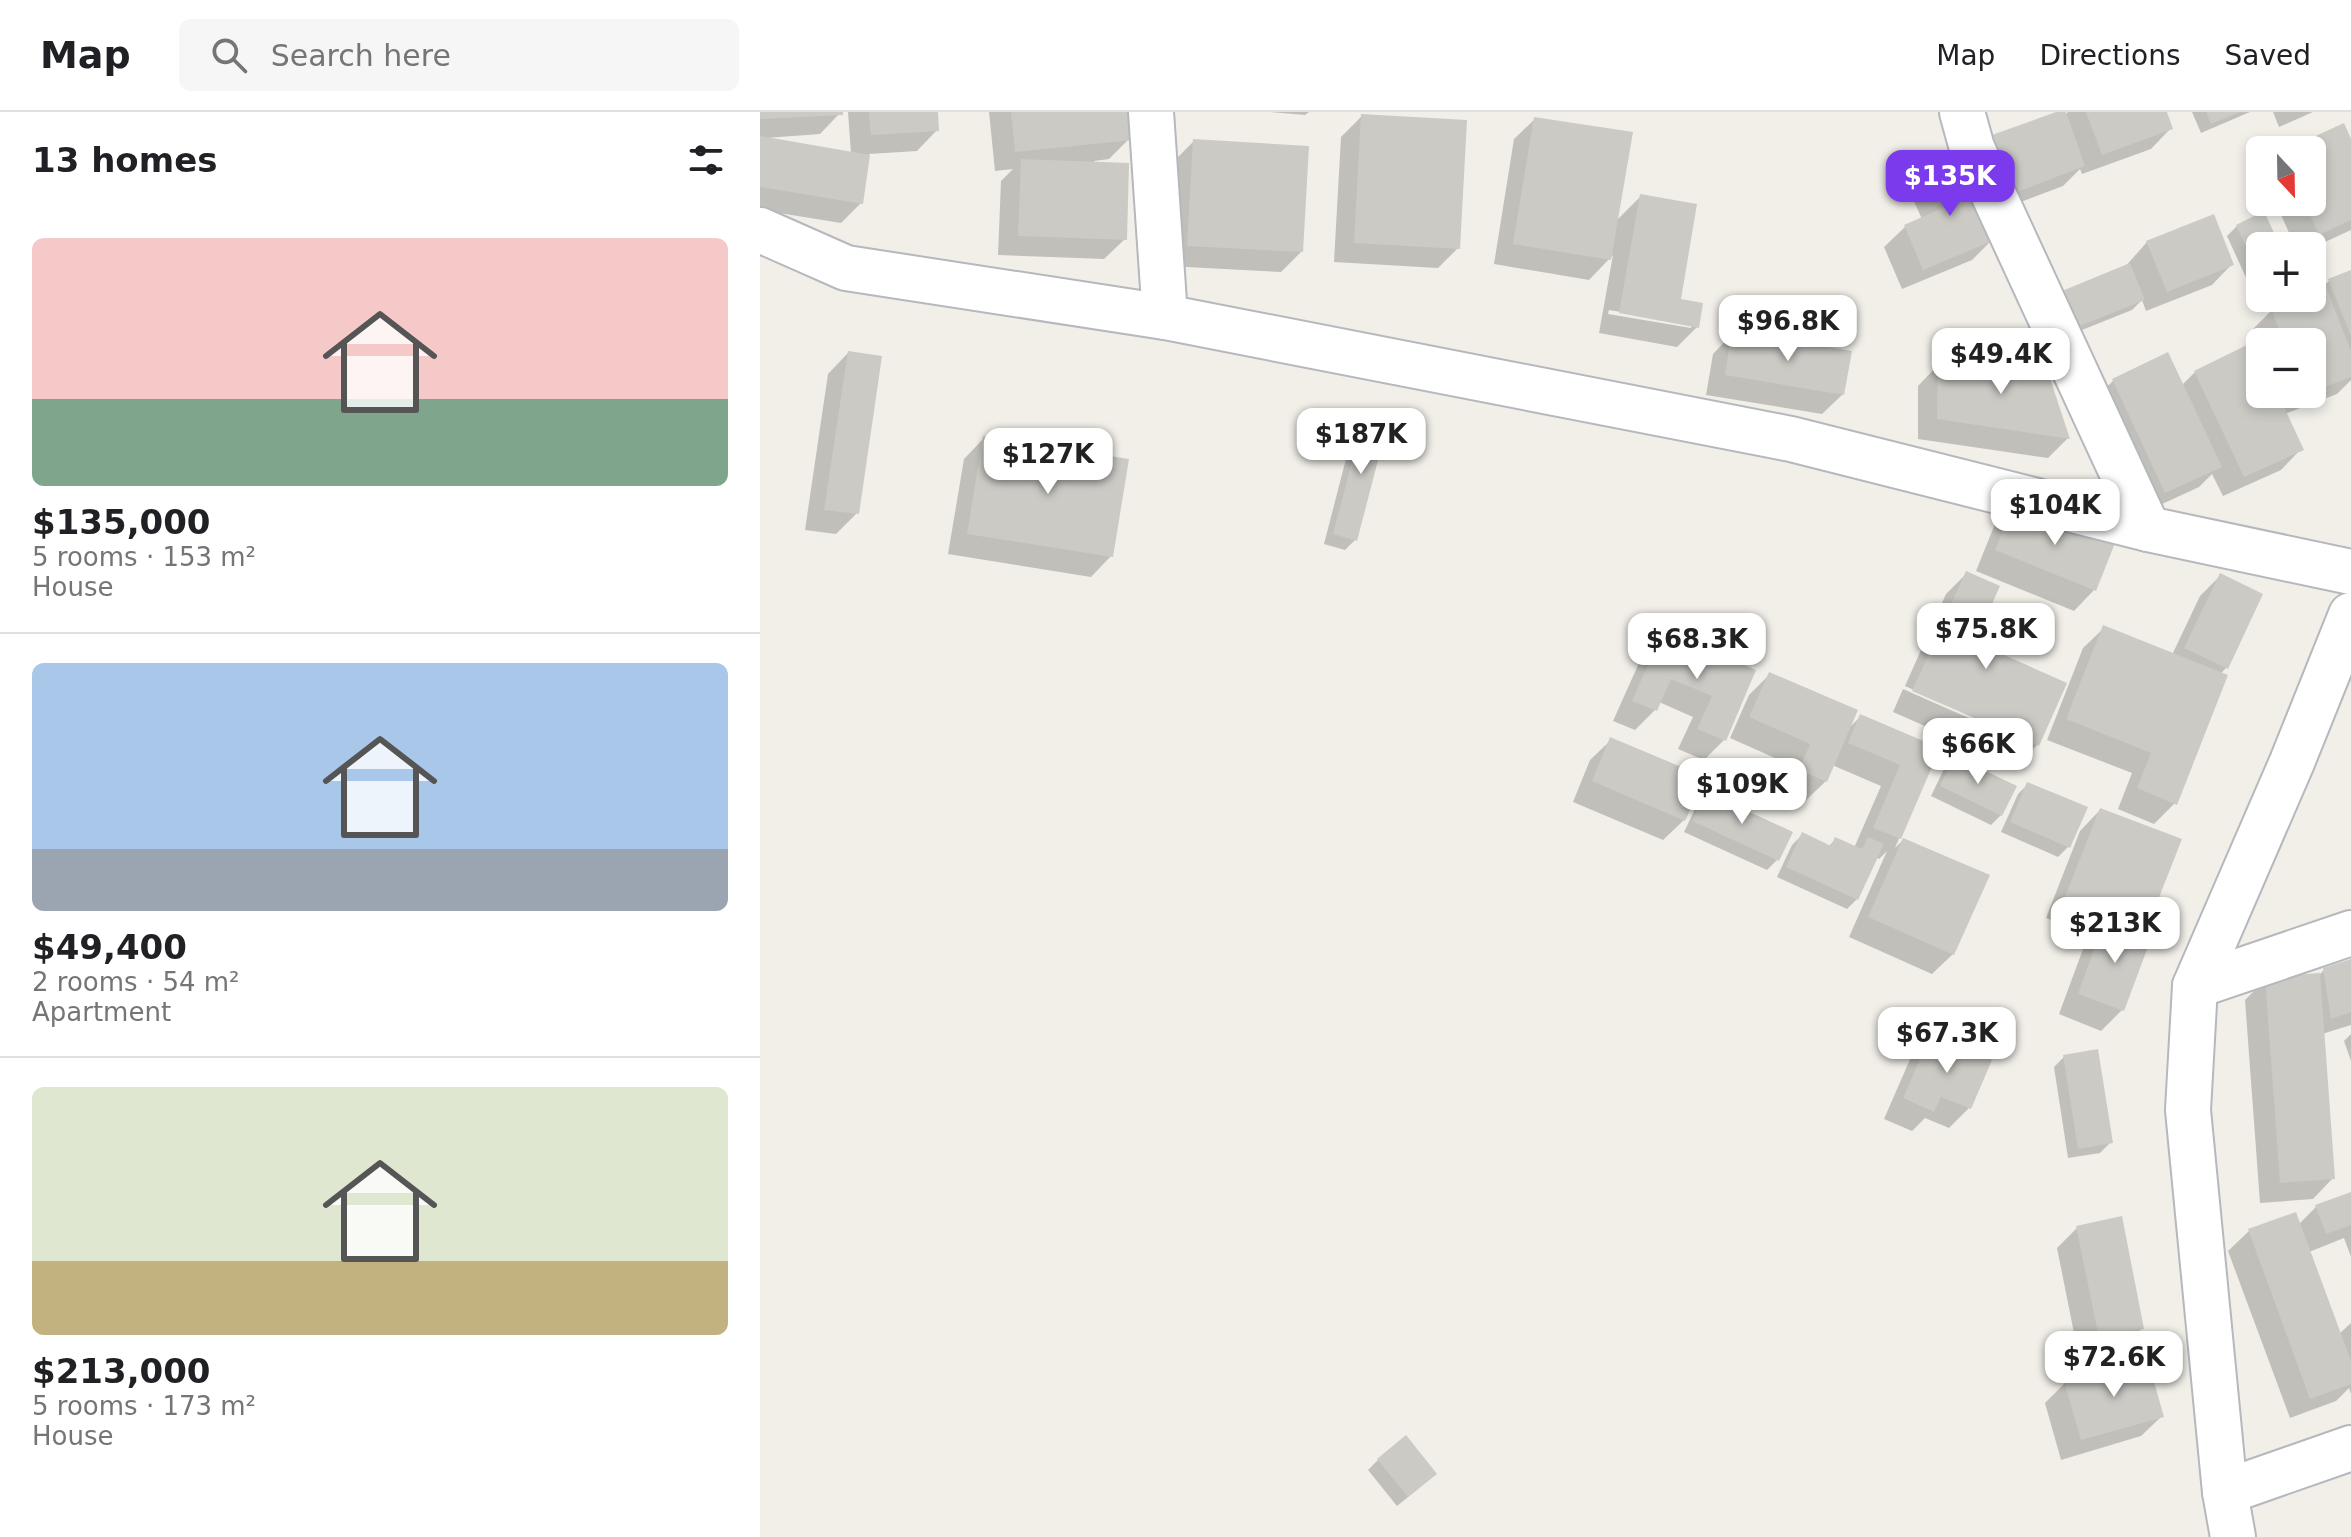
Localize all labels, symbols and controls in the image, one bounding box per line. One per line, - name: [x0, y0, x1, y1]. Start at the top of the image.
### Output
- search box: [179, 19, 739, 91]
- text: Map: [40, 33, 131, 77]
- icon: search: [207, 33, 251, 77]
- text: Search here: [271, 38, 451, 73]
- text: Map: [1936, 39, 1995, 72]
- text: Directions: [2039, 39, 2180, 72]
- text: Saved: [2224, 39, 2311, 72]
- north arrow: [2246, 136, 2326, 216]
- map controls: [2246, 136, 2326, 408]
- icon: filters: [684, 138, 728, 182]
- text: 13 homes: [32, 140, 217, 180]
- pin: $135K: [1894, 150, 2006, 218]
- text: $135K: [1904, 161, 1996, 191]
- button: +: [2246, 232, 2326, 312]
- icon: home: [308, 290, 452, 434]
- pin: $96.8K: [1723, 295, 1853, 363]
- text: $96.8K: [1737, 306, 1839, 336]
- pin: $49.4K: [1936, 328, 2066, 396]
- button: −: [2246, 328, 2326, 408]
- text: $49.4K: [1950, 339, 2052, 369]
- pin: $187K: [1305, 408, 1417, 476]
- text: $187K: [1315, 419, 1407, 449]
- pin: $127K: [992, 428, 1104, 496]
- text: $127K: [1002, 439, 1094, 469]
- pin: $104K: [1999, 479, 2111, 547]
- text: $104K: [2009, 490, 2101, 520]
- text: $135,000: [32, 502, 211, 542]
- text: 5 rooms · 153 m²: [32, 542, 256, 572]
- text: House: [32, 572, 113, 602]
- pin: $75.8K: [1921, 603, 2051, 671]
- pin: $68.3K: [1632, 613, 1762, 681]
- text: $75.8K: [1935, 614, 2037, 644]
- text: $68.3K: [1646, 624, 1748, 654]
- icon: home: [308, 715, 452, 859]
- pin: $66K: [1931, 718, 2025, 786]
- text: $66K: [1941, 729, 2015, 759]
- pin: $109K: [1686, 758, 1798, 826]
- text: $109K: [1696, 769, 1788, 799]
- pin: $213K: [2059, 897, 2171, 965]
- text: $213K: [2069, 908, 2161, 938]
- text: $49,400: [32, 927, 187, 967]
- text: 2 rooms · 54 m²: [32, 967, 240, 997]
- text: Apartment: [32, 997, 171, 1027]
- pin: $67.3K: [1882, 1007, 2012, 1075]
- text: $67.3K: [1896, 1018, 1998, 1048]
- icon: home: [308, 1139, 452, 1283]
- pin: $72.6K: [2049, 1331, 2179, 1399]
- text: $72.6K: [2063, 1342, 2165, 1372]
- text: $213,000: [32, 1351, 211, 1391]
- text: 5 rooms · 173 m²: [32, 1391, 256, 1421]
- text: House: [32, 1421, 113, 1451]

